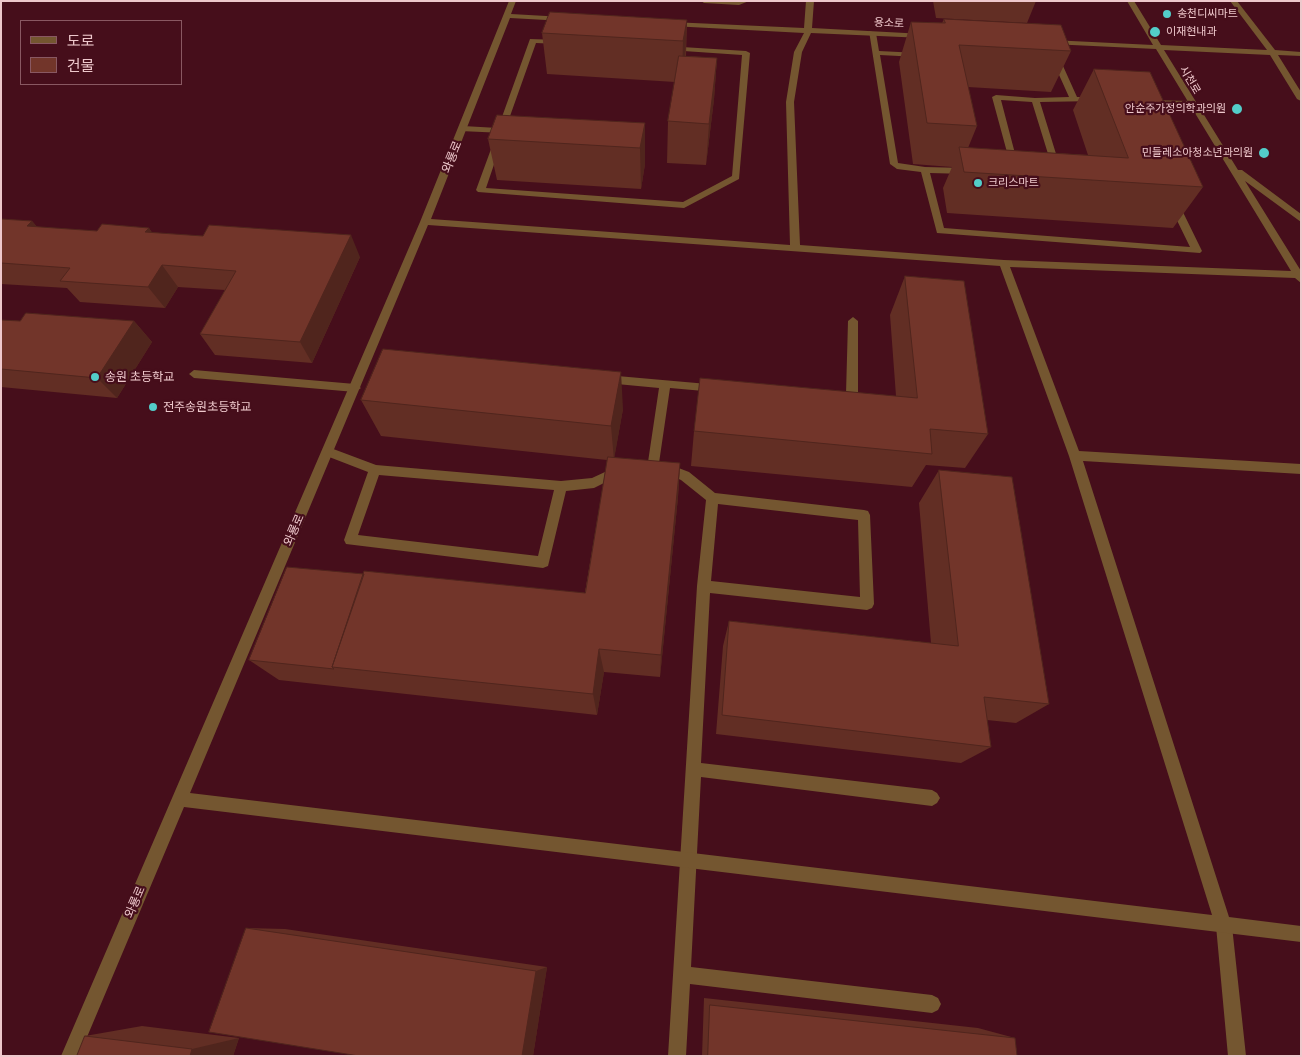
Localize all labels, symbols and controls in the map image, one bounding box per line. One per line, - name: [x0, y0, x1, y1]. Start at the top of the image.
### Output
- place label: 송천디씨마트: [1177, 7, 1238, 21]
- marker: 송천디씨마트: [1161, 8, 1173, 20]
- street label: 용소로: [873, 16, 905, 30]
- legend: [20, 20, 182, 85]
- marker: 이재현내과: [1148, 25, 1162, 39]
- place label: 이재현내과: [1166, 25, 1217, 39]
- text: 도로: [67, 31, 95, 49]
- text: 건물: [67, 56, 95, 74]
- street label: 시천로: [1177, 64, 1203, 96]
- place label: 안순주가정의학과의원: [1125, 102, 1226, 116]
- marker: 안순주가정의학과의원: [1230, 102, 1244, 116]
- street label: 와룡로: [439, 139, 465, 175]
- place label: 민들레소아청소년과의원: [1142, 146, 1253, 160]
- marker: 민들레소아청소년과의원: [1257, 146, 1271, 160]
- place label: 크리스마트: [988, 176, 1039, 190]
- marker: 크리스마트: [972, 177, 984, 189]
- place label: 송원 초등학교: [105, 370, 174, 384]
- marker: 송원 초등학교: [89, 371, 101, 383]
- place label: 전주송원초등학교: [163, 400, 251, 414]
- marker: 전주송원초등학교: [147, 401, 159, 413]
- street label: 와룡로: [281, 512, 307, 548]
- street label: 와룡로: [122, 884, 148, 920]

